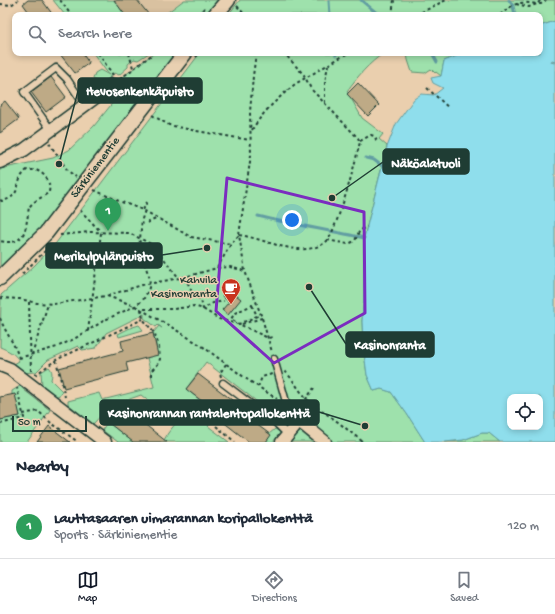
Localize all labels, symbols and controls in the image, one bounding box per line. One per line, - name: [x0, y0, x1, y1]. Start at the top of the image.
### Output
- search box: [12, 12, 543, 56]
- icon: search: [26, 23, 48, 45]
- text: Search here: [58, 25, 132, 43]
- callout: Hevosenkenkäpuisto: [78, 78, 202, 103]
- text: Hevosenkenkäpuisto: [86, 85, 194, 101]
- street label: Särkiniementie: [68, 134, 124, 201]
- callout: Näköalatuoli: [383, 149, 469, 174]
- text: Näköalatuoli: [391, 157, 461, 172]
- pin: 1: [95, 198, 121, 231]
- your location: [282, 210, 302, 230]
- callout: Merikylpylänpuisto: [46, 243, 162, 268]
- text: Merikylpylänpuisto: [54, 250, 154, 266]
- place label: Kahvila Kasinonranta: [151, 274, 217, 302]
- cafe icon: Kahvila Kasinonranta: [220, 277, 242, 305]
- callout: Kasinonranta: [346, 332, 434, 357]
- text: Kasinonranta: [353, 339, 427, 354]
- map controls: [507, 394, 543, 430]
- button: locate: [507, 394, 543, 430]
- callout: Kasinonrannan rantalentopallokenttä: [100, 400, 319, 425]
- text: Kasinonrannan rantalentopallokenttä: [107, 407, 311, 423]
- scale bar: [12, 414, 87, 433]
- text: 50 m: [18, 417, 40, 429]
- text: Nearby: [16, 458, 69, 478]
- text: Lauttasaaren uimarannan koripallokenttä: [54, 510, 313, 528]
- text: 1: [26, 519, 32, 534]
- text: 120 m: [508, 519, 539, 534]
- text: Sports · Särkiniementie: [54, 528, 177, 543]
- tab: Map: [77, 569, 99, 605]
- tab: Directions: [252, 569, 297, 605]
- tab: Saved: [450, 569, 478, 605]

